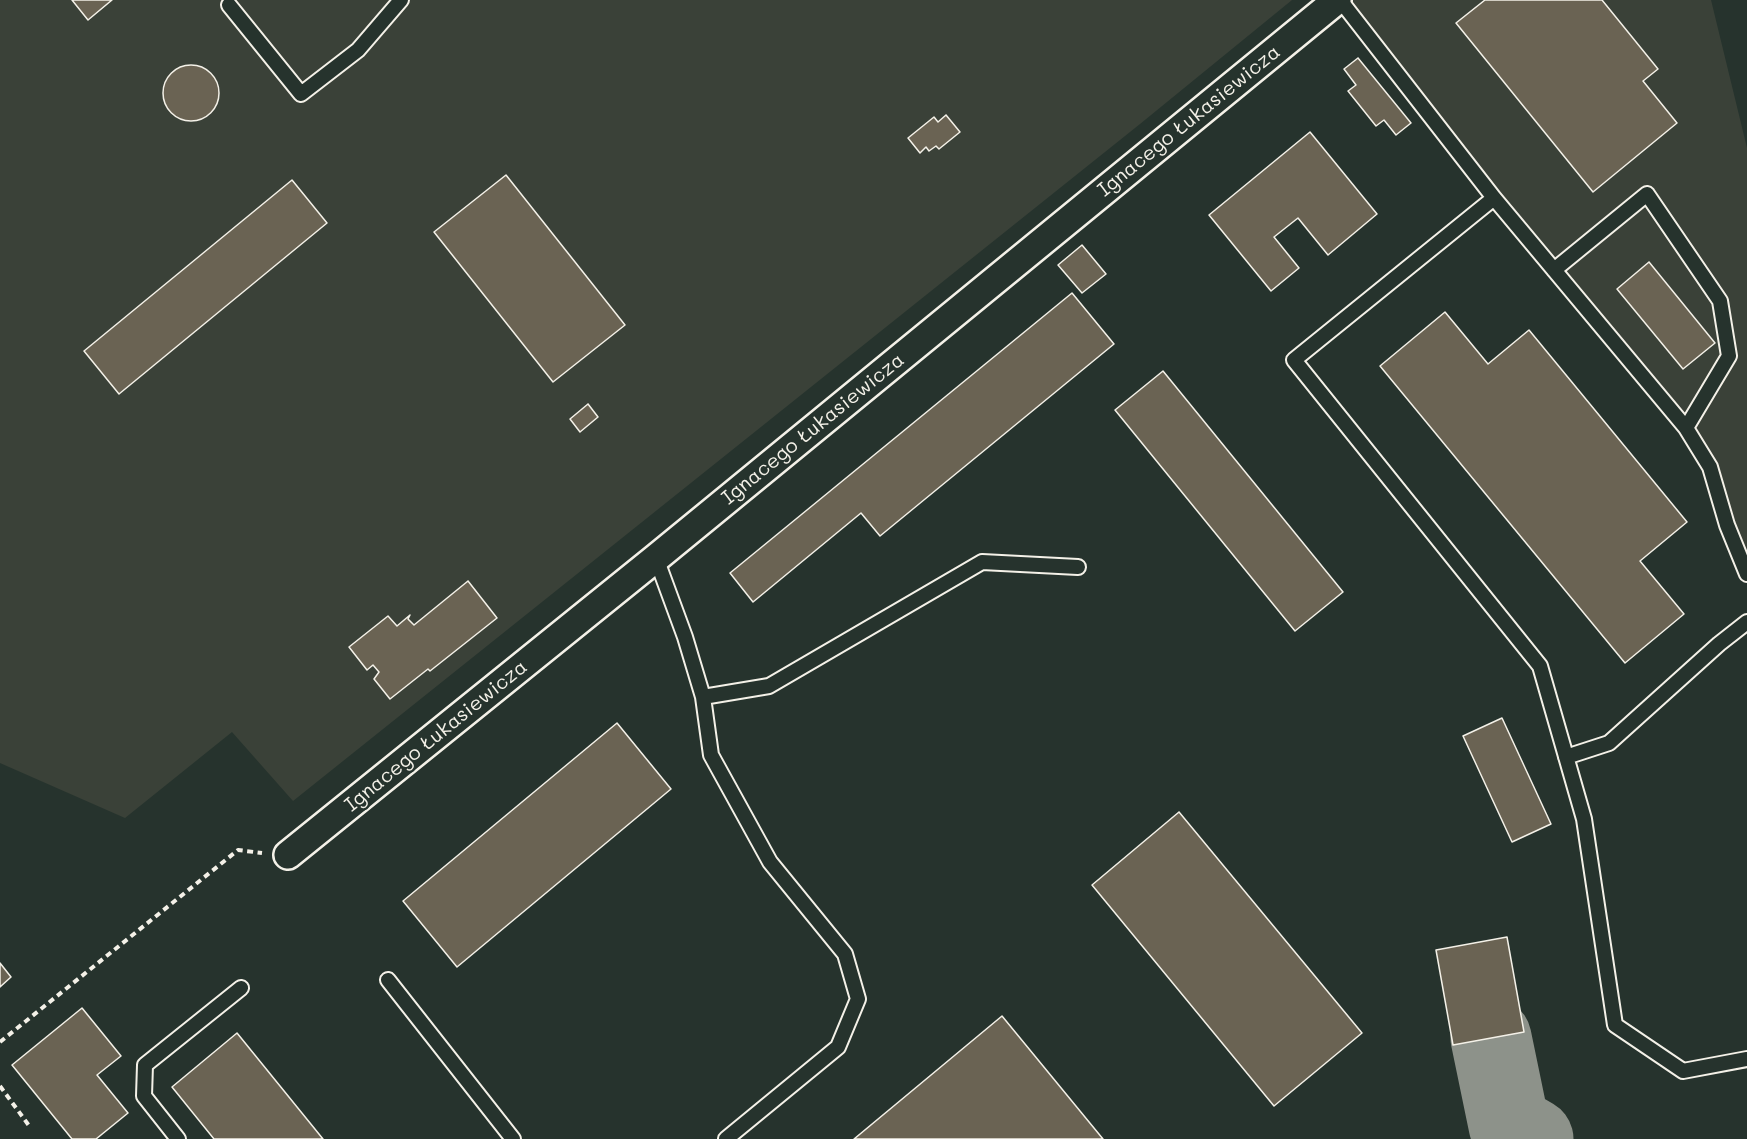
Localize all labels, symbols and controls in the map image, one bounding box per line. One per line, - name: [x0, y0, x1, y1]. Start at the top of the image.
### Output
- street label: Ignacego Łukasiewicza: [1093, 40, 1285, 202]
- street label: Ignacego Łukasiewicza: [717, 348, 909, 510]
- street label: Ignacego Łukasiewicza: [340, 655, 532, 817]

